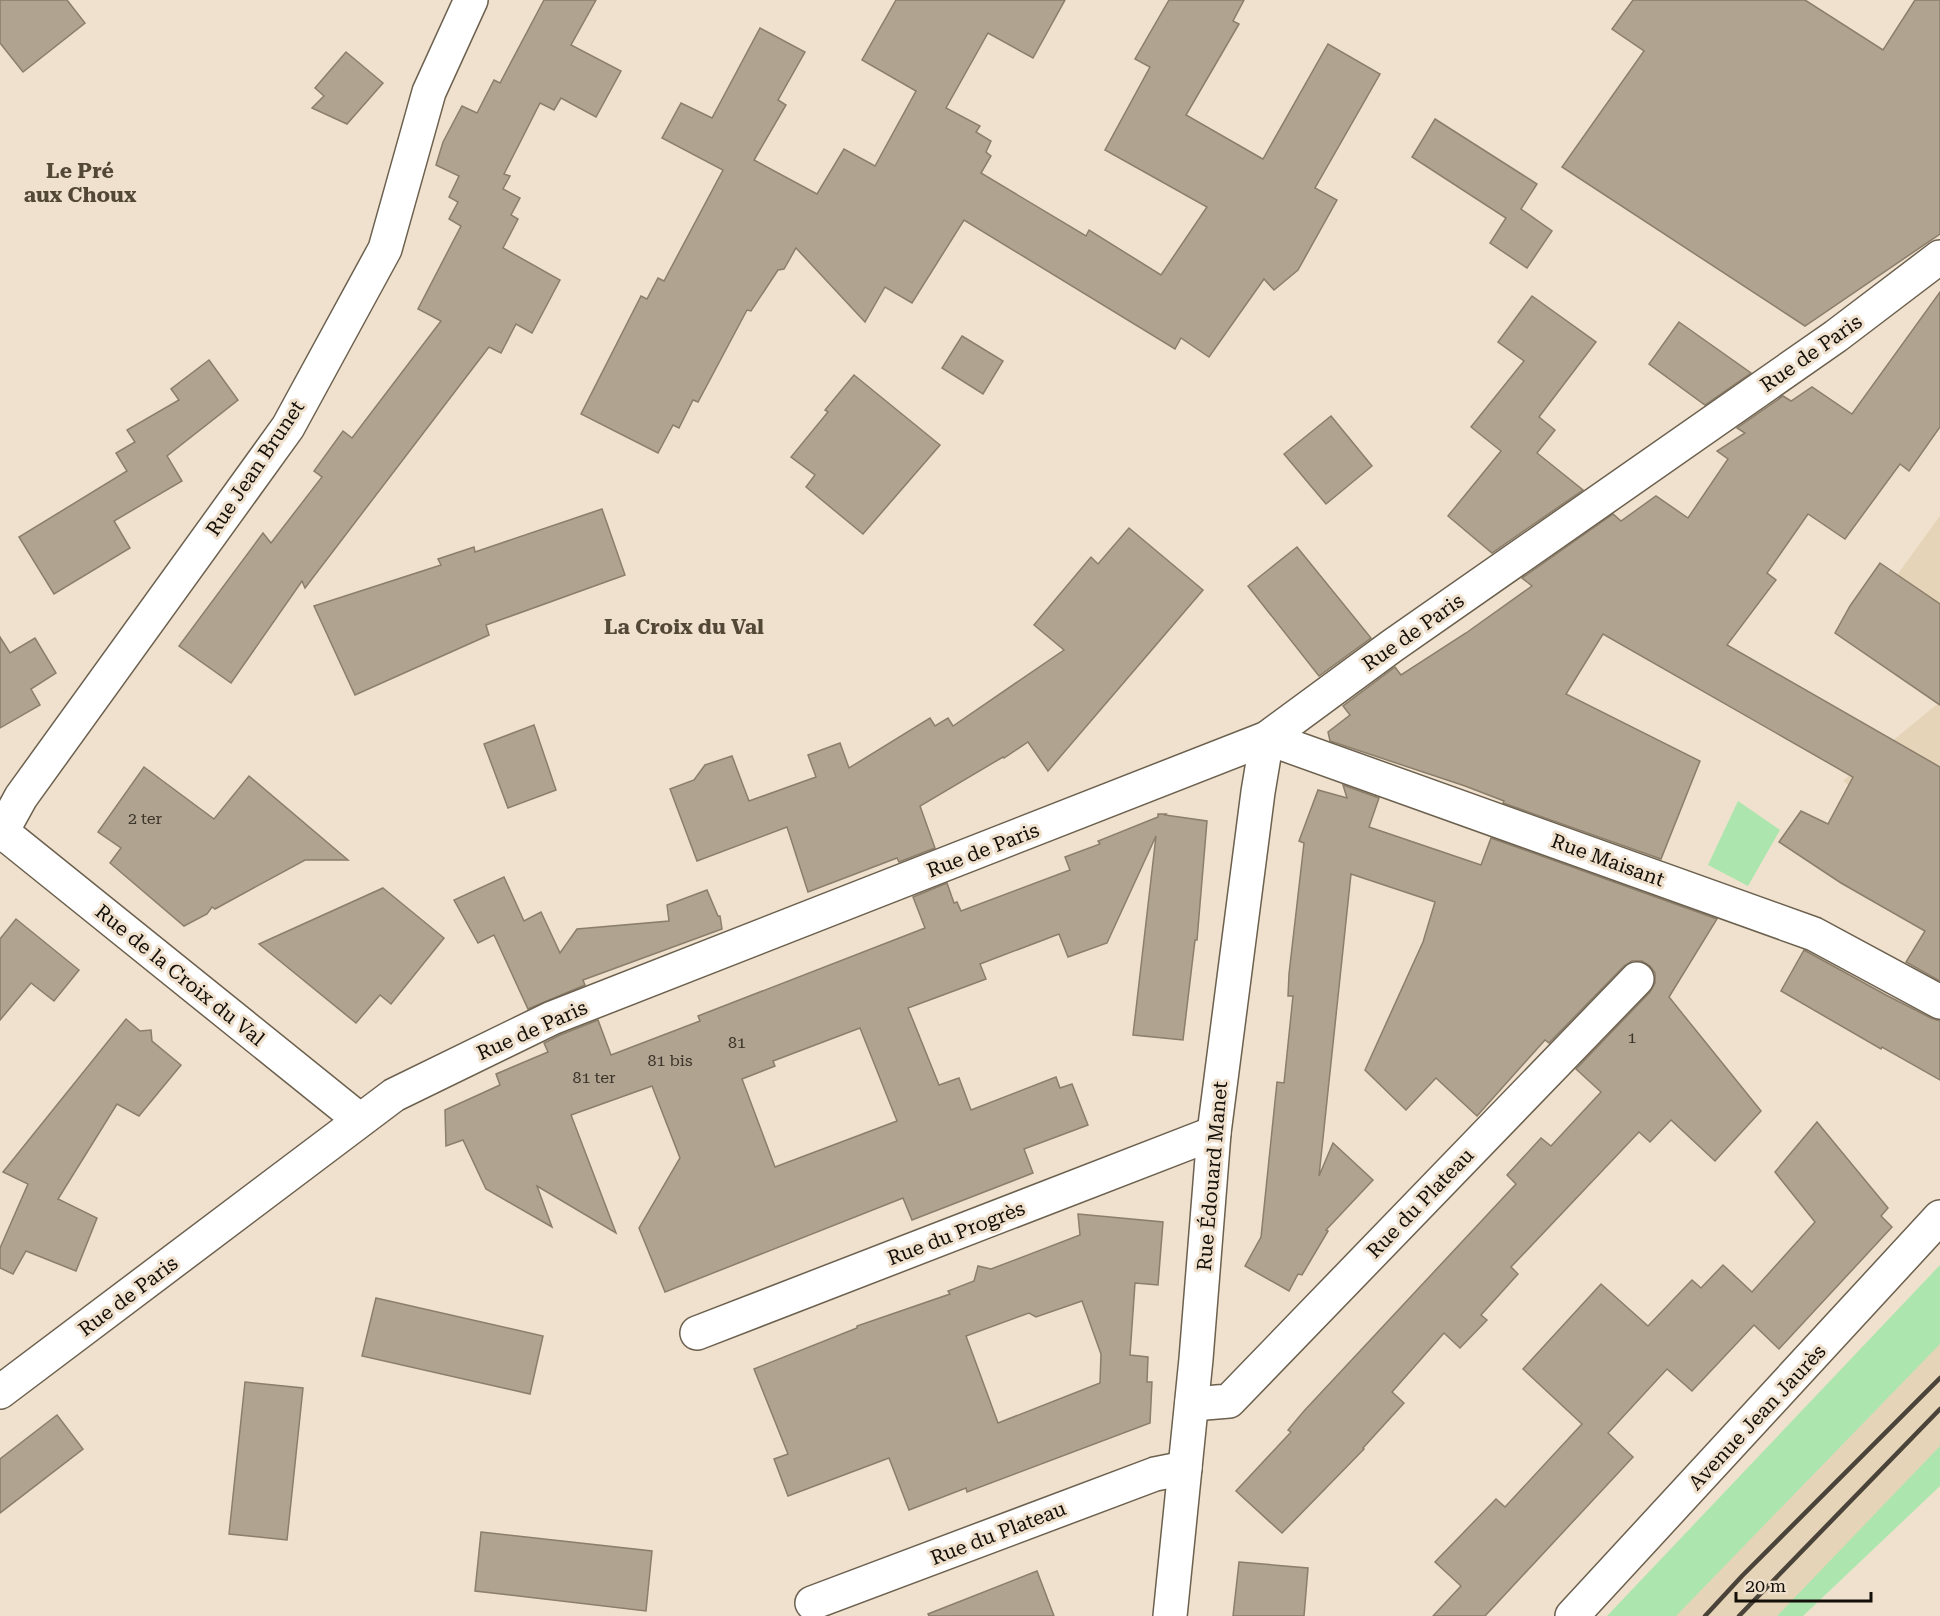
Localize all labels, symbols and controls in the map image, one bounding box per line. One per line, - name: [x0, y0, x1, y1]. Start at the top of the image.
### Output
- district label: Le Pré aux Choux: [24, 159, 137, 207]
- street label: Rue de Paris: [1756, 309, 1866, 397]
- street label: Rue Jean Brunet: [201, 395, 309, 540]
- street label: Rue de Paris: [1358, 588, 1468, 676]
- district label: La Croix du Val: [604, 615, 764, 639]
- house number: 2 ter: [128, 809, 163, 828]
- street label: Rue de Paris: [924, 818, 1042, 882]
- street label: Rue Maisant: [1548, 828, 1668, 892]
- street label: Rue de la Croix du Val: [91, 899, 269, 1051]
- street label: Rue de Paris: [473, 995, 591, 1065]
- house number: 1: [1628, 1028, 1637, 1047]
- house number: 81: [728, 1033, 746, 1052]
- house number: 81 bis: [647, 1051, 693, 1070]
- house number: 81 ter: [572, 1068, 616, 1087]
- street label: Rue Édouard Manet: [1192, 1080, 1232, 1272]
- street label: Rue du Plateau: [1362, 1143, 1479, 1263]
- street label: Rue du Progrès: [884, 1196, 1028, 1270]
- street label: Rue de Paris: [74, 1251, 182, 1341]
- street label: Avenue Jean Jaurès: [1683, 1339, 1831, 1495]
- street label: Rue du Plateau: [927, 1496, 1070, 1570]
- scale bar: [1736, 1565, 1871, 1603]
- text: 20 m: [1745, 1575, 1786, 1596]

